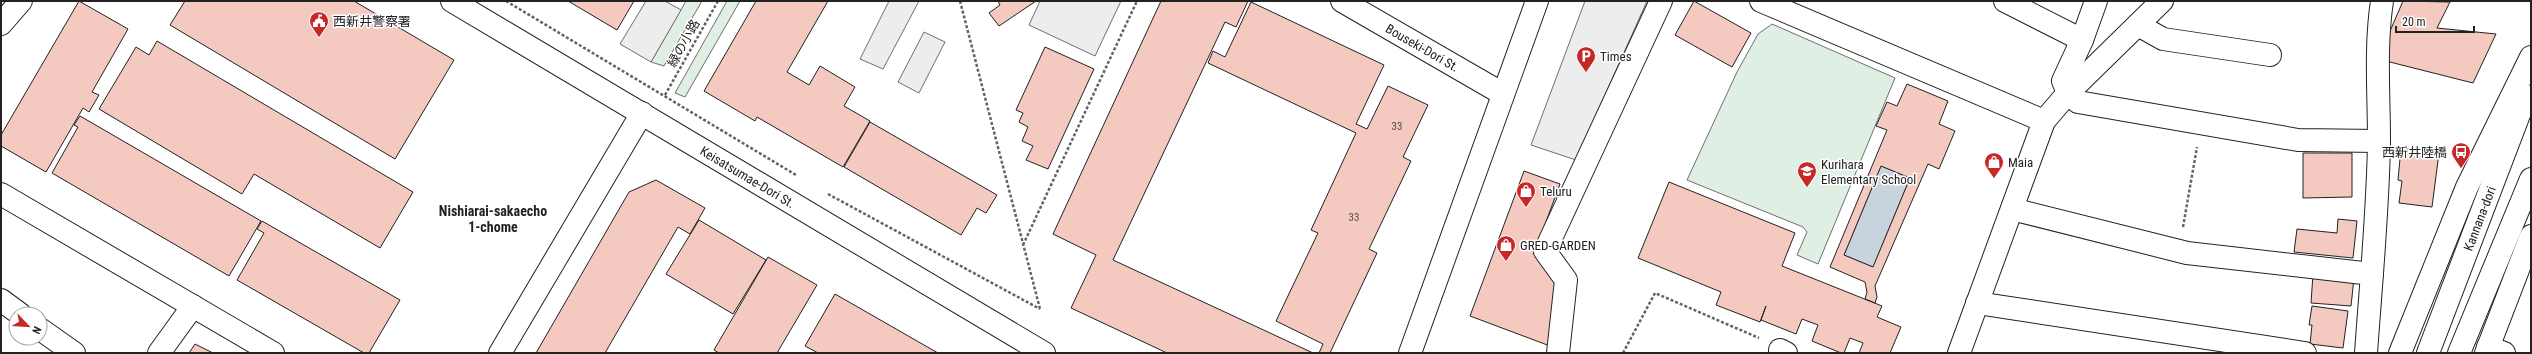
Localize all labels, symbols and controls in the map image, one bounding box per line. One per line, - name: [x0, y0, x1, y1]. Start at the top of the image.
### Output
- scale bar: [2396, 8, 2474, 34]
- public building icon: 西新井警察署: [308, 10, 330, 38]
- place label: 西新井警察署: [333, 14, 411, 29]
- text: 20 m: [2402, 15, 2426, 29]
- street label: 緑の小路: [664, 17, 703, 70]
- street label: Bouseki-Dori St.: [1383, 21, 1462, 75]
- parking icon: Times: [1575, 45, 1597, 73]
- place label: Times: [1600, 49, 1632, 64]
- house number: 33: [1392, 120, 1402, 133]
- bus stop icon: 西新井陸橋: [2450, 141, 2472, 169]
- street label: Keisatsumae-Dori St.: [697, 143, 797, 211]
- place label: 西新井陸橋: [2382, 145, 2447, 160]
- shop icon: Maia: [1983, 151, 2005, 179]
- place label: Maia: [2008, 155, 2033, 170]
- place label: Kurihara Elementary School: [1821, 157, 1916, 187]
- school or university icon: Kurihara Elementary School: [1796, 160, 1818, 188]
- shop icon: Teluru: [1515, 180, 1537, 208]
- place label: Teluru: [1540, 184, 1572, 199]
- street label: Kannana-dori: [2461, 184, 2499, 253]
- district label: Nishiarai-sakaecho 1-chome: [439, 203, 547, 235]
- house number: 33: [1349, 211, 1359, 224]
- shop icon: GRED-GARDEN: [1495, 234, 1517, 262]
- place label: GRED-GARDEN: [1520, 238, 1596, 253]
- north arrow: [8, 306, 48, 346]
- text: N: [29, 324, 44, 336]

